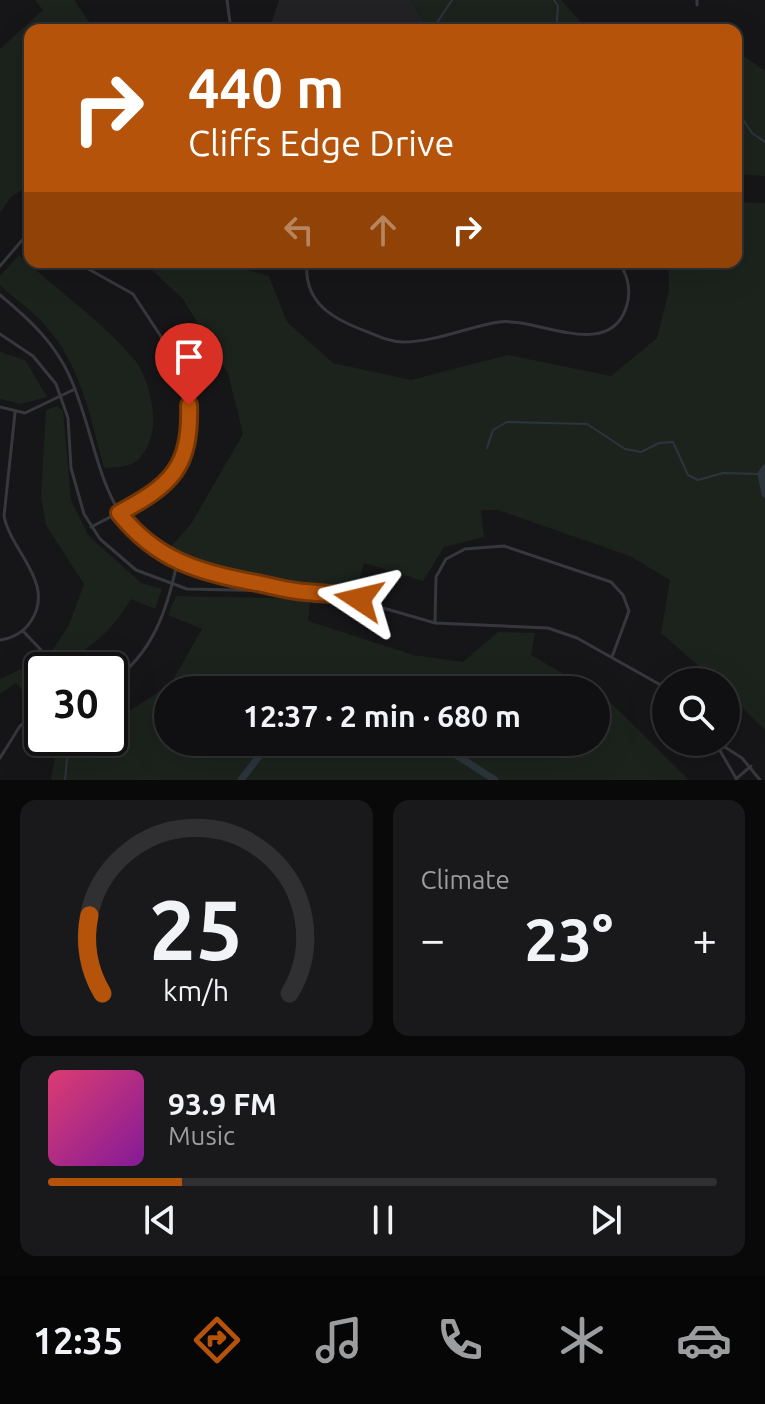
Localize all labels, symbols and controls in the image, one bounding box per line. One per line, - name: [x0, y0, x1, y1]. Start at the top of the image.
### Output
- icon: right: [56, 56, 160, 160]
- text: 440 m: [188, 56, 344, 119]
- text: Cliffs Edge Drive: [188, 122, 454, 163]
- icon: left: [277, 208, 321, 252]
- icon: ahead: [361, 208, 405, 252]
- icon: right: [445, 208, 489, 252]
- pin: [155, 323, 223, 405]
- icon: arrive: [167, 335, 211, 379]
- position arrow: [317, 557, 401, 641]
- speed limit sign: 30: [24, 652, 128, 756]
- map controls: [652, 668, 740, 756]
- button: search: [652, 668, 740, 756]
- text: 12:37 · 2 min · 680 m: [243, 699, 521, 733]
- text: Climate: [421, 865, 510, 894]
- text: 25: [149, 882, 243, 976]
- text: 23°: [524, 905, 613, 972]
- text: −: [421, 914, 445, 963]
- text: +: [692, 914, 717, 963]
- text: km/h: [163, 974, 229, 1006]
- text: 93.9 FM: [168, 1087, 277, 1121]
- text: Music: [168, 1121, 235, 1150]
- icon: previous: [138, 1198, 182, 1242]
- icon: pause: [361, 1198, 405, 1242]
- icon: next: [584, 1198, 628, 1242]
- icon: directions: [189, 1312, 245, 1368]
- icon: music: [311, 1312, 367, 1368]
- icon: phone: [432, 1312, 488, 1368]
- icon: climate: [554, 1312, 610, 1368]
- icon: car: [676, 1312, 732, 1368]
- text: 12:35: [33, 1320, 123, 1361]

